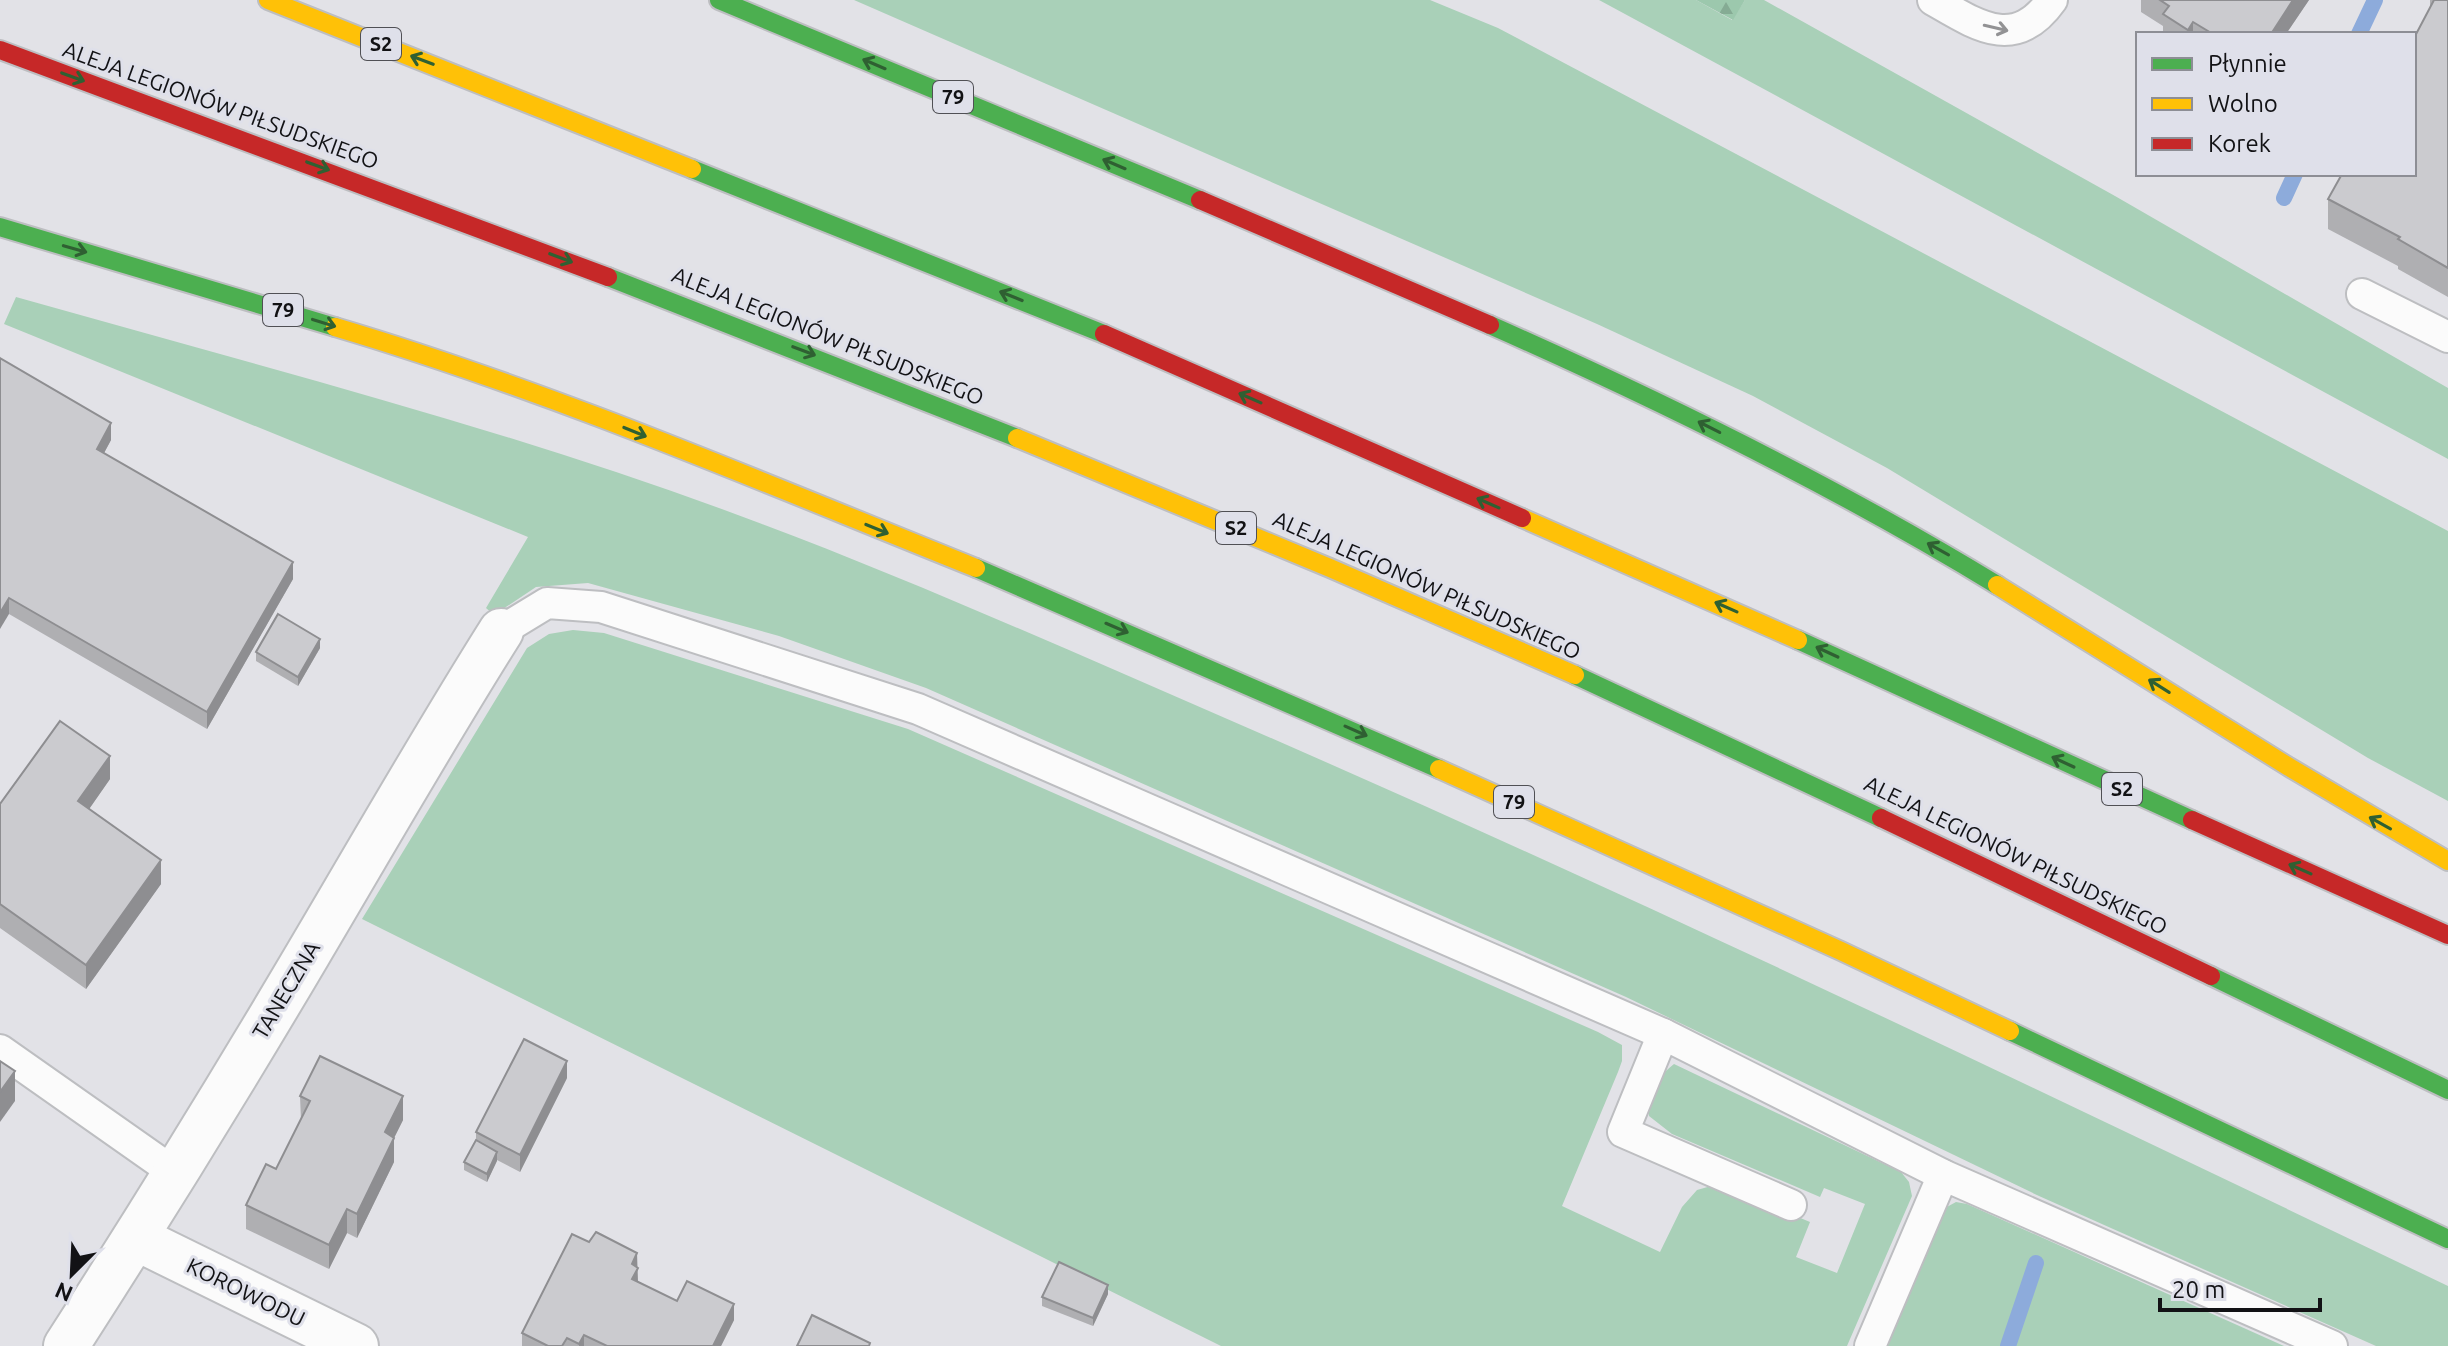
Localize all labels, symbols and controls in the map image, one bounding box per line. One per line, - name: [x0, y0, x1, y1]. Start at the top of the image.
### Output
- one-way arrow: [1982, 21, 2008, 36]
- road number: S2: [361, 28, 401, 60]
- legend: [2136, 32, 2416, 176]
- street label: ALEJA LEGIONÓW PIŁSUDSKIEGO: [60, 35, 383, 173]
- text: Płynnie: [2208, 50, 2287, 77]
- one-way arrow: [410, 52, 435, 66]
- one-way arrow: [862, 56, 887, 71]
- one-way arrow: [60, 71, 85, 85]
- road number: 79: [933, 81, 973, 113]
- text: Wolno: [2208, 90, 2278, 117]
- text: Korek: [2208, 130, 2271, 157]
- one-way arrow: [1102, 156, 1127, 170]
- one-way arrow: [305, 159, 330, 174]
- one-way arrow: [62, 243, 87, 257]
- one-way arrow: [548, 252, 573, 266]
- street label: ALEJA LEGIONÓW PIŁSUDSKIEGO: [669, 260, 988, 410]
- one-way arrow: [999, 288, 1024, 302]
- road number: 79: [263, 294, 303, 326]
- one-way arrow: [311, 316, 337, 331]
- one-way arrow: [791, 344, 816, 359]
- one-way arrow: [1238, 389, 1263, 404]
- one-way arrow: [1697, 419, 1721, 434]
- one-way arrow: [622, 426, 647, 440]
- one-way arrow: [1476, 494, 1501, 509]
- street label: ALEJA LEGIONÓW PIŁSUDSKIEGO: [1270, 504, 1585, 664]
- road number: S2: [1216, 512, 1256, 544]
- one-way arrow: [864, 522, 889, 537]
- one-way arrow: [1927, 541, 1950, 557]
- one-way arrow: [1714, 599, 1739, 614]
- one-way arrow: [1104, 621, 1129, 636]
- one-way arrow: [1816, 644, 1840, 659]
- one-way arrow: [2148, 678, 2171, 694]
- one-way arrow: [1343, 724, 1368, 739]
- one-way arrow: [2051, 754, 2075, 769]
- street label: ALEJA LEGIONÓW PIŁSUDSKIEGO: [1861, 769, 2172, 939]
- road number: S2: [2102, 773, 2142, 805]
- road number: 79: [1494, 786, 1534, 818]
- one-way arrow: [2369, 815, 2392, 831]
- one-way arrow: [2288, 860, 2313, 875]
- street label: TANECZNA: [247, 936, 325, 1043]
- north arrow: [32, 1234, 112, 1314]
- street label: KOROWODU: [183, 1252, 309, 1331]
- scale bar: [2160, 1262, 2320, 1312]
- text: 20 m: [2172, 1276, 2225, 1303]
- text: N: [51, 1278, 76, 1307]

